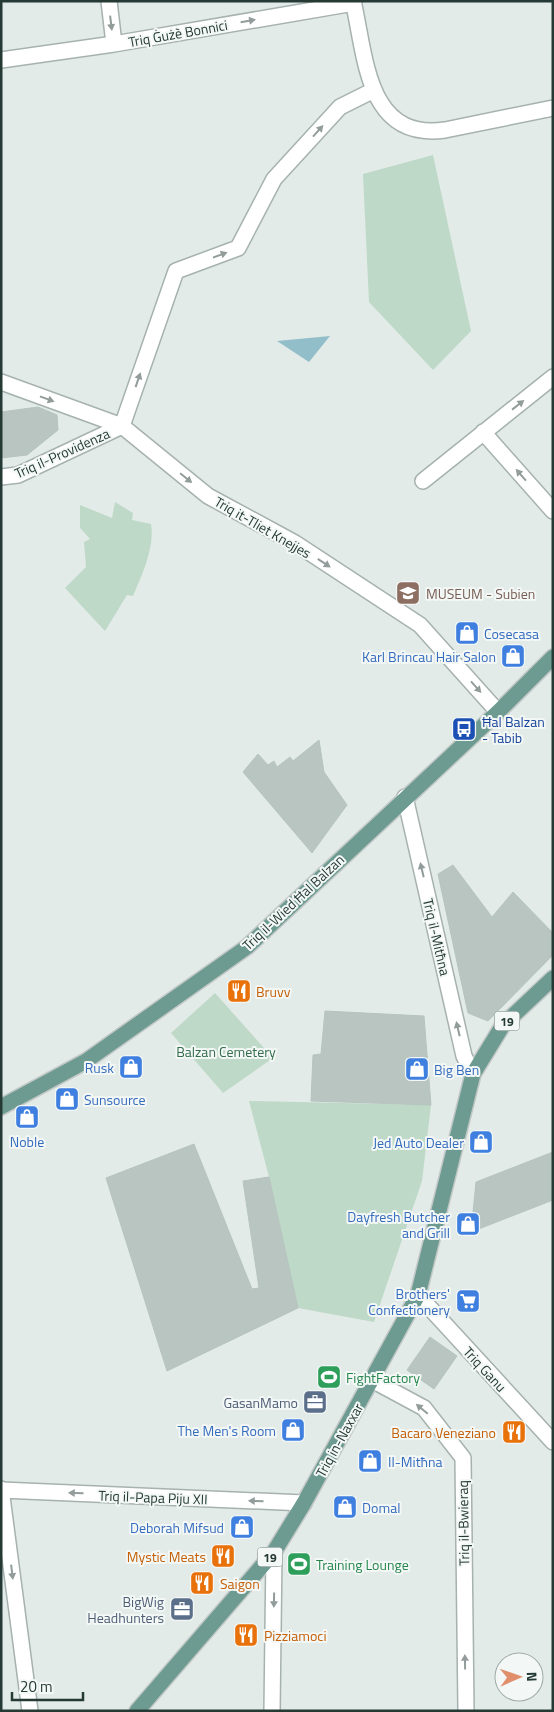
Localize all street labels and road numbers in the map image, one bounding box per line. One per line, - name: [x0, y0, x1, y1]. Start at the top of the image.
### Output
- street label: Triq Ġużè Bonnici: [127, 14, 229, 52]
- street label: Triq il-Providenza: [11, 423, 113, 483]
- street label: Triq it-Tliet Knejjes: [211, 491, 315, 563]
- street label: Triq il-Wied Ħal Balzan: [237, 849, 349, 955]
- street label: Triq il-Mitħna: [418, 896, 456, 978]
- road number: 19: [494, 1011, 520, 1030]
- street label: Triq Ganu: [459, 1342, 511, 1396]
- street label: Triq in-Naxxar: [310, 1399, 368, 1481]
- street label: Triq il-Bwieraq: [452, 1480, 474, 1566]
- street label: Triq il-Papa Piju XII: [98, 1485, 208, 1509]
- road number: 19: [258, 1548, 282, 1566]

